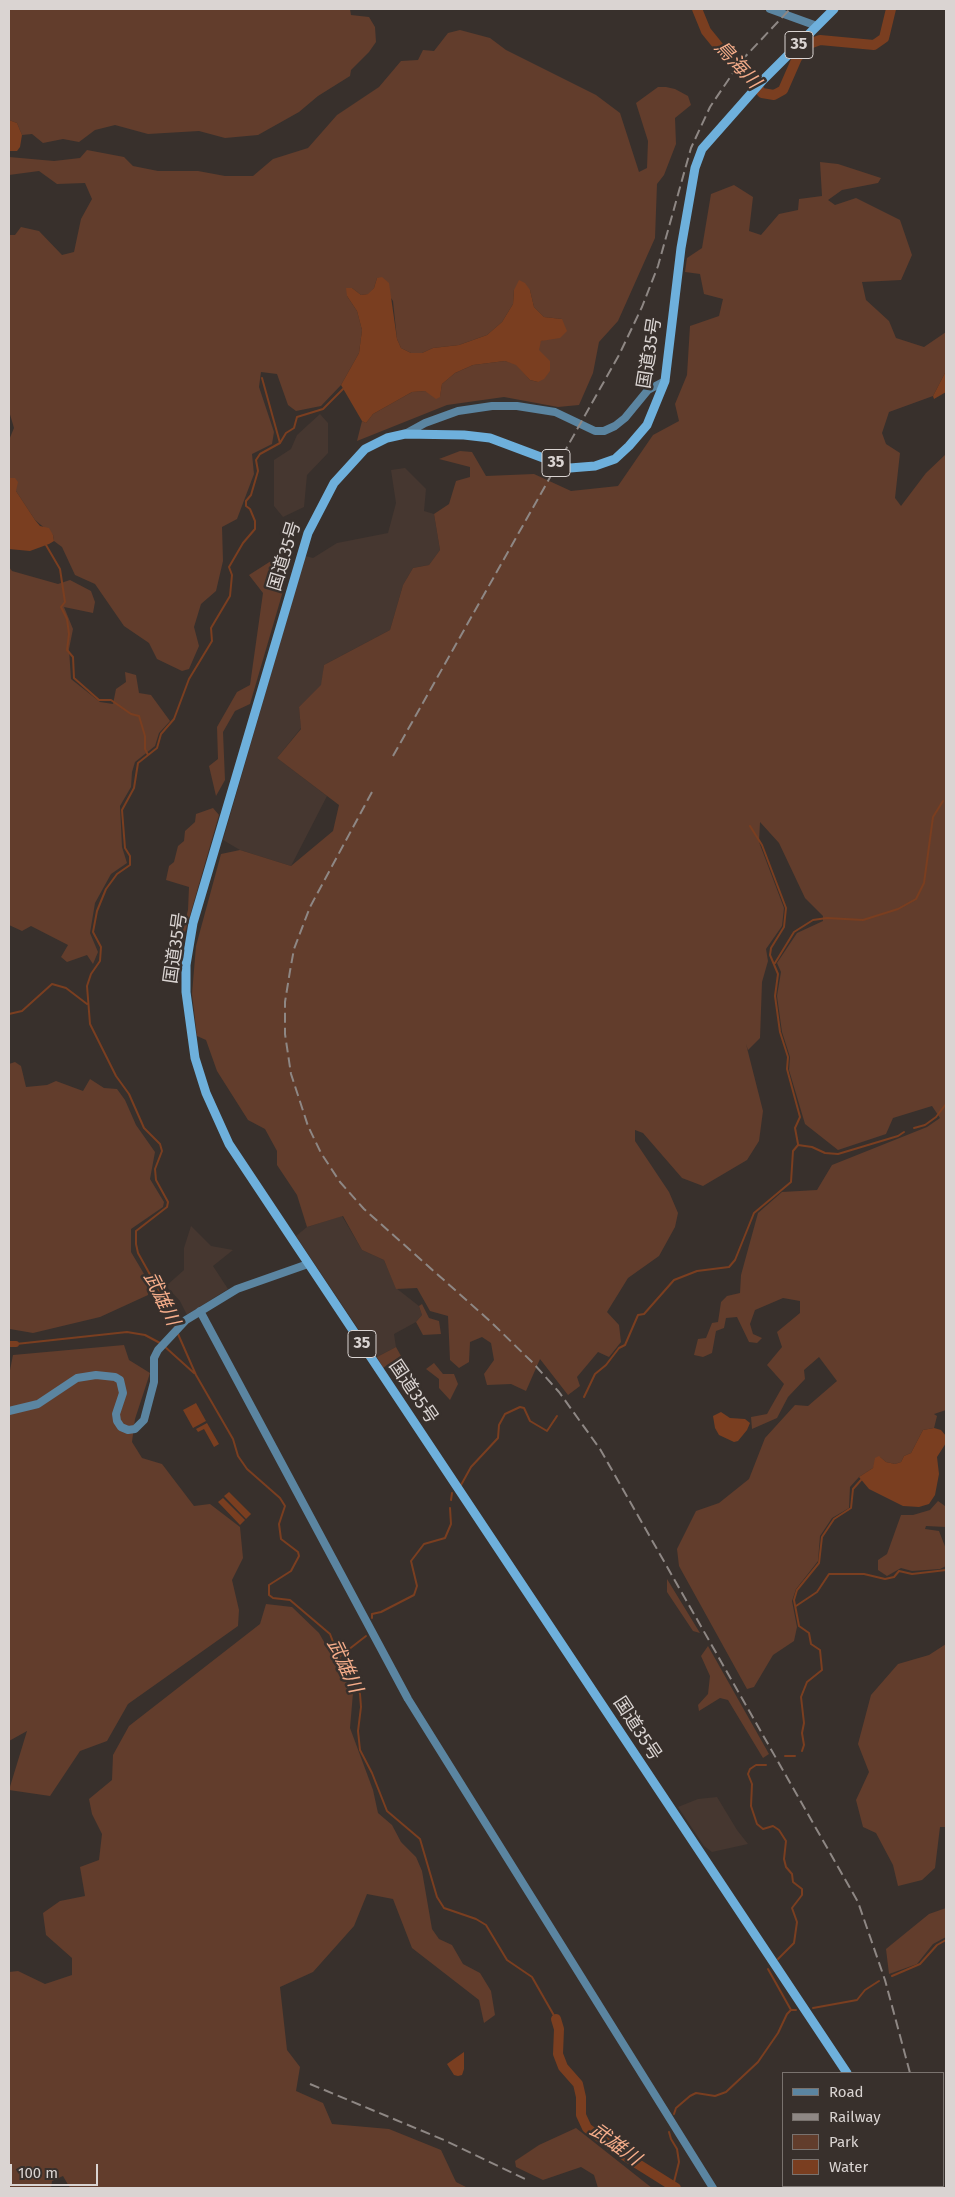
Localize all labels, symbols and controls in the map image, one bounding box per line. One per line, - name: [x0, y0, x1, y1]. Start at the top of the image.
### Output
- road number: 35: [785, 32, 813, 58]
- water label: 鳥海川: [709, 36, 765, 94]
- street label: 国道35号: [634, 316, 666, 390]
- road number: 35: [542, 449, 570, 476]
- street label: 国道35号: [264, 518, 306, 594]
- street label: 国道35号: [160, 911, 192, 985]
- water label: 武雄川: [138, 1268, 184, 1330]
- road number: 35: [348, 1330, 376, 1358]
- street label: 国道35号: [384, 1356, 442, 1428]
- water label: 武雄川: [322, 1635, 366, 1697]
- street label: 国道35号: [608, 1693, 666, 1765]
- legend: [782, 2072, 945, 2187]
- text: Road: [829, 2083, 864, 2101]
- text: Railway: [829, 2108, 881, 2126]
- water label: 武雄川: [585, 2119, 645, 2171]
- text: Park: [829, 2133, 859, 2151]
- scale bar: [12, 2154, 100, 2186]
- text: Water: [829, 2158, 868, 2176]
- text: 100 m: [18, 2164, 58, 2182]

